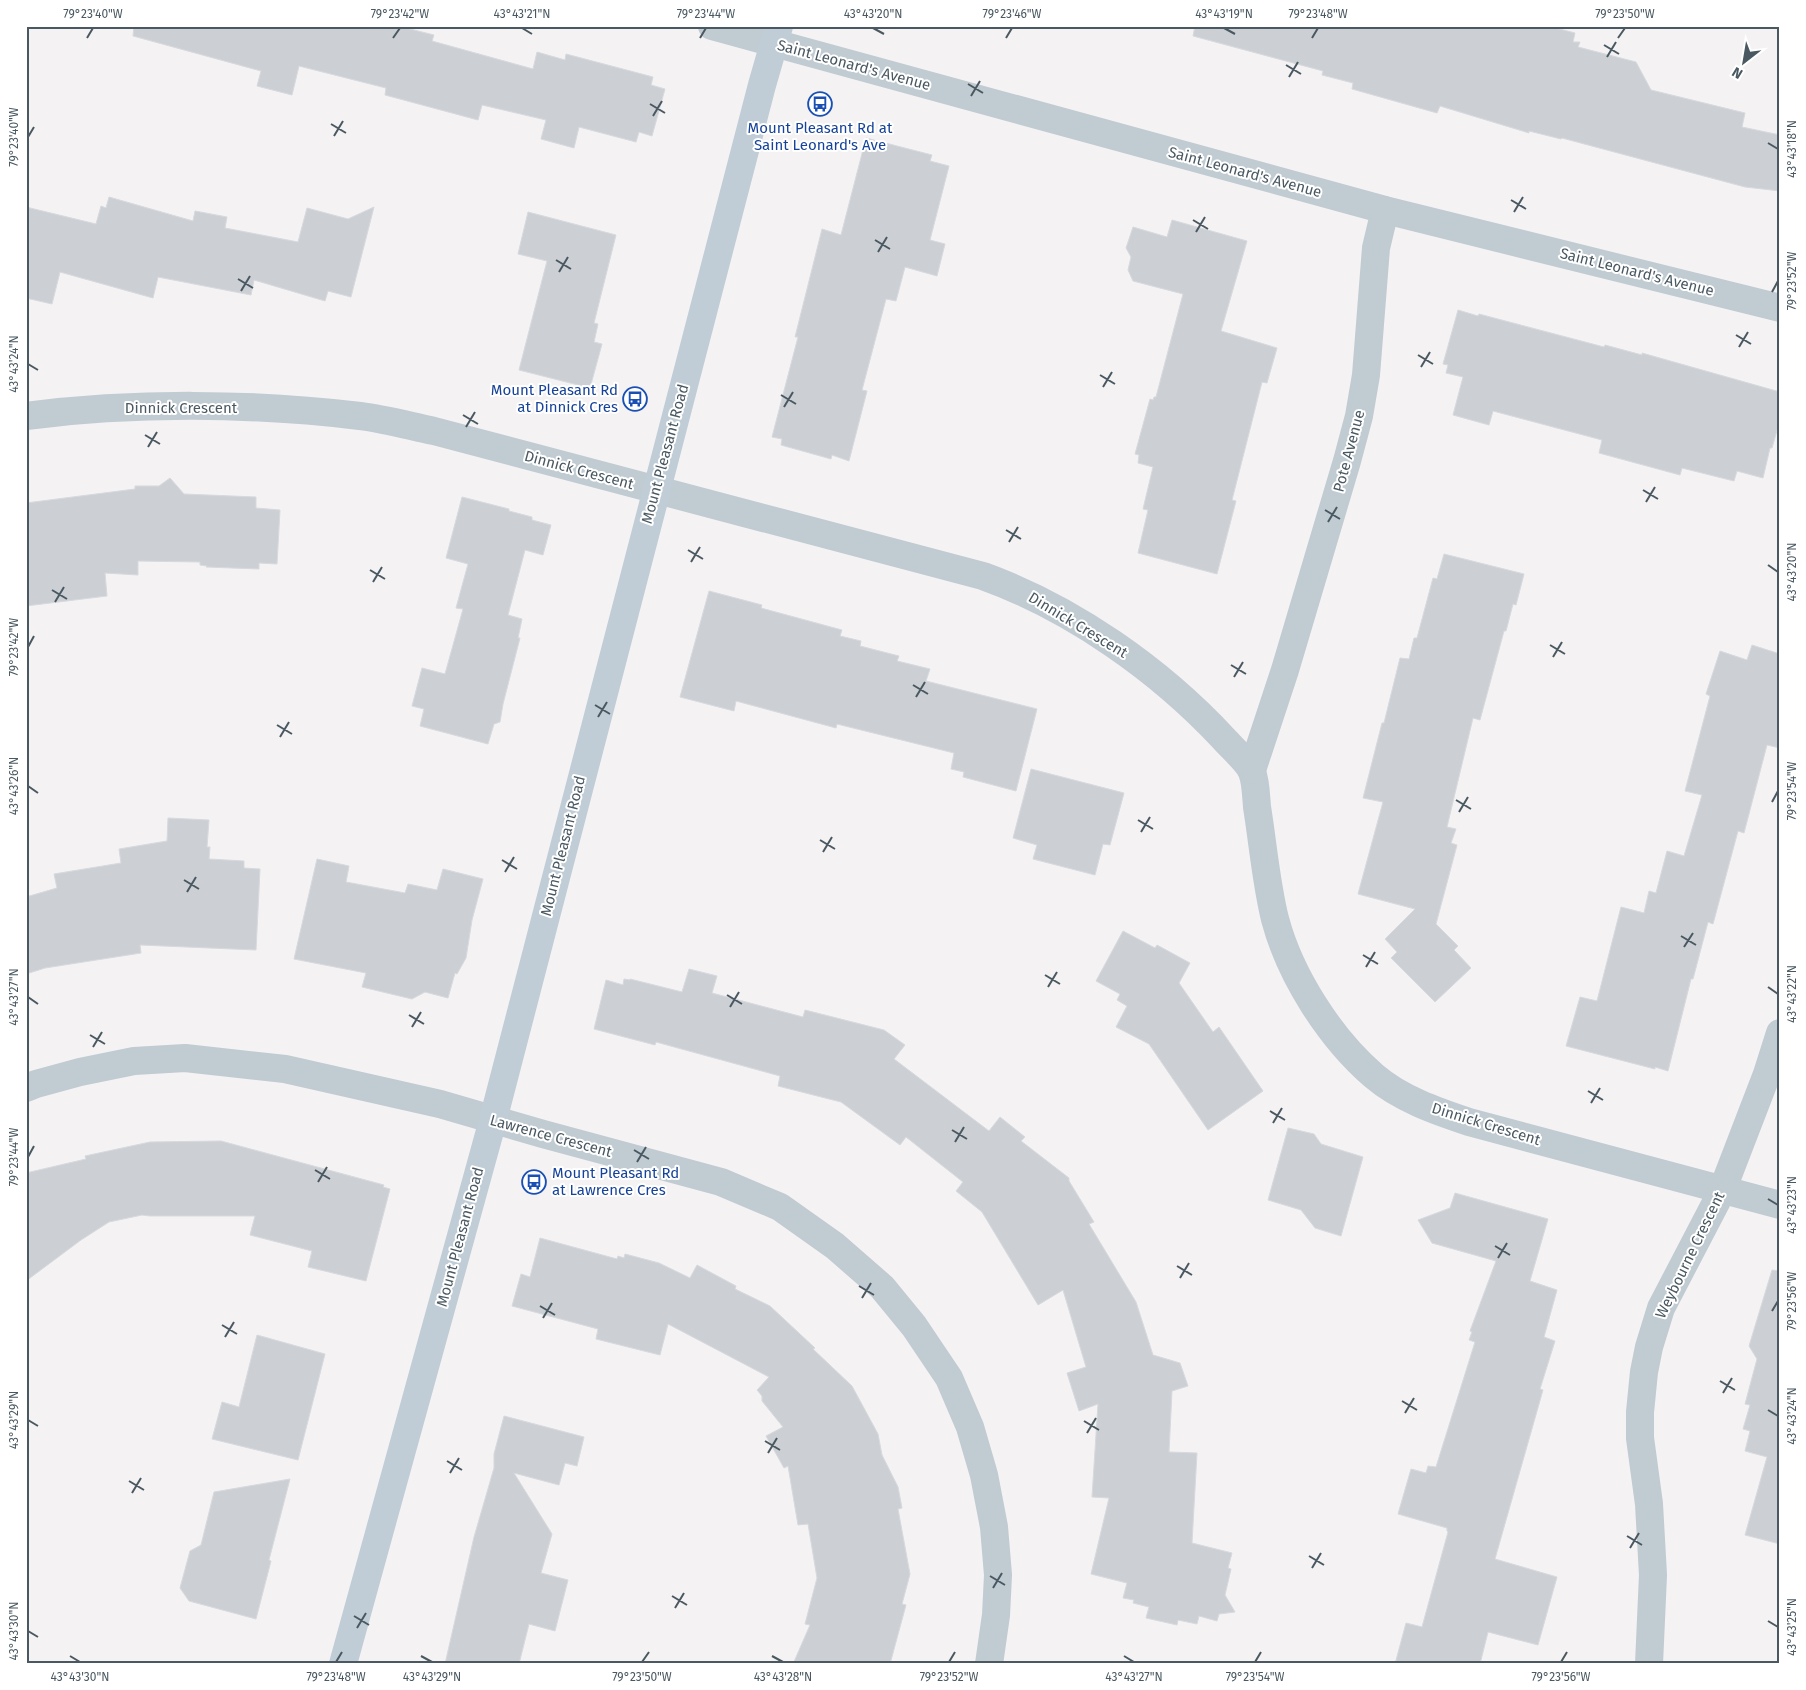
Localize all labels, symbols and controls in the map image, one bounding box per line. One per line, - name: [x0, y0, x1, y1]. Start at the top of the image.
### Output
- text: 79°23'40"W: [63, 7, 123, 21]
- text: 79°23'42"W: [371, 7, 429, 21]
- text: 43°43'21"N: [493, 7, 551, 21]
- text: 79°23'44"W: [677, 7, 735, 21]
- text: 43°43'20"N: [844, 7, 902, 21]
- text: 79°23'46"W: [983, 7, 1042, 21]
- text: 43°43'19"N: [1195, 7, 1253, 21]
- text: 79°23'48"W: [1288, 7, 1348, 21]
- text: 79°23'50"W: [1595, 7, 1655, 21]
- street label: Saint Leonard's Avenue: [775, 36, 933, 94]
- north arrow: [1718, 38, 1768, 88]
- text: N: [1729, 63, 1746, 82]
- bus stop icon: Mount Pleasant Rd at Saint Leonard's Ave: [807, 91, 833, 117]
- text: 79°23'40"W: [7, 107, 21, 167]
- place label: Mount Pleasant Rd at Saint Leonard's Ave: [748, 119, 893, 154]
- text: 43°43'18"N: [1785, 120, 1799, 178]
- street label: Saint Leonard's Avenue: [1166, 143, 1324, 201]
- street label: Saint Leonard's Avenue: [1558, 244, 1716, 300]
- text: 79°23'52"W: [1785, 252, 1799, 310]
- text: 43°43'24"N: [7, 335, 21, 393]
- place label: Mount Pleasant Rd at Dinnick Cres: [491, 381, 618, 416]
- street label: Mount Pleasant Road: [638, 382, 692, 526]
- bus stop icon: Mount Pleasant Rd at Dinnick Cres: [622, 386, 648, 412]
- street label: Dinnick Crescent: [125, 399, 238, 417]
- street label: Pote Avenue: [1329, 408, 1369, 494]
- street label: Dinnick Crescent: [522, 447, 636, 493]
- text: 43°43'20"N: [1785, 543, 1799, 601]
- street label: Dinnick Crescent: [1025, 588, 1131, 662]
- text: 79°23'42"W: [7, 618, 21, 676]
- text: 43°43'26"N: [7, 757, 21, 815]
- text: 79°23'54"W: [1785, 762, 1799, 820]
- street label: Mount Pleasant Road: [537, 774, 589, 918]
- text: 43°43'22"N: [1785, 965, 1799, 1023]
- text: 43°43'27"N: [7, 968, 21, 1026]
- street label: Dinnick Crescent: [1430, 1099, 1543, 1149]
- street label: Lawrence Crescent: [488, 1111, 614, 1161]
- text: 79°23'44"W: [7, 1128, 21, 1186]
- place label: Mount Pleasant Rd at Lawrence Cres: [552, 1164, 679, 1199]
- street label: Mount Pleasant Road: [433, 1165, 487, 1309]
- bus stop icon: Mount Pleasant Rd at Lawrence Cres: [521, 1169, 547, 1195]
- text: 43°43'23"N: [1785, 1176, 1799, 1234]
- street label: Weybourne Crescent: [1651, 1188, 1729, 1321]
- text: 79°23'56"W: [1785, 1271, 1799, 1331]
- text: 43°43'24"N: [1785, 1387, 1799, 1445]
- text: 43°43'29"N: [7, 1391, 21, 1449]
- text: 43°43'25"N: [1785, 1598, 1799, 1656]
- text: 43°43'30"N: [7, 1602, 21, 1660]
- text: 43°43'30"N: [51, 1670, 109, 1684]
- text: 79°23'48"W: [306, 1670, 366, 1684]
- text: 43°43'29"N: [403, 1670, 461, 1684]
- text: 79°23'50"W: [612, 1670, 672, 1684]
- text: 43°43'28"N: [754, 1670, 812, 1684]
- text: 79°23'52"W: [920, 1670, 978, 1684]
- text: 43°43'27"N: [1105, 1670, 1163, 1684]
- text: 79°23'54"W: [1226, 1670, 1284, 1684]
- text: 79°23'56"W: [1531, 1670, 1591, 1684]

